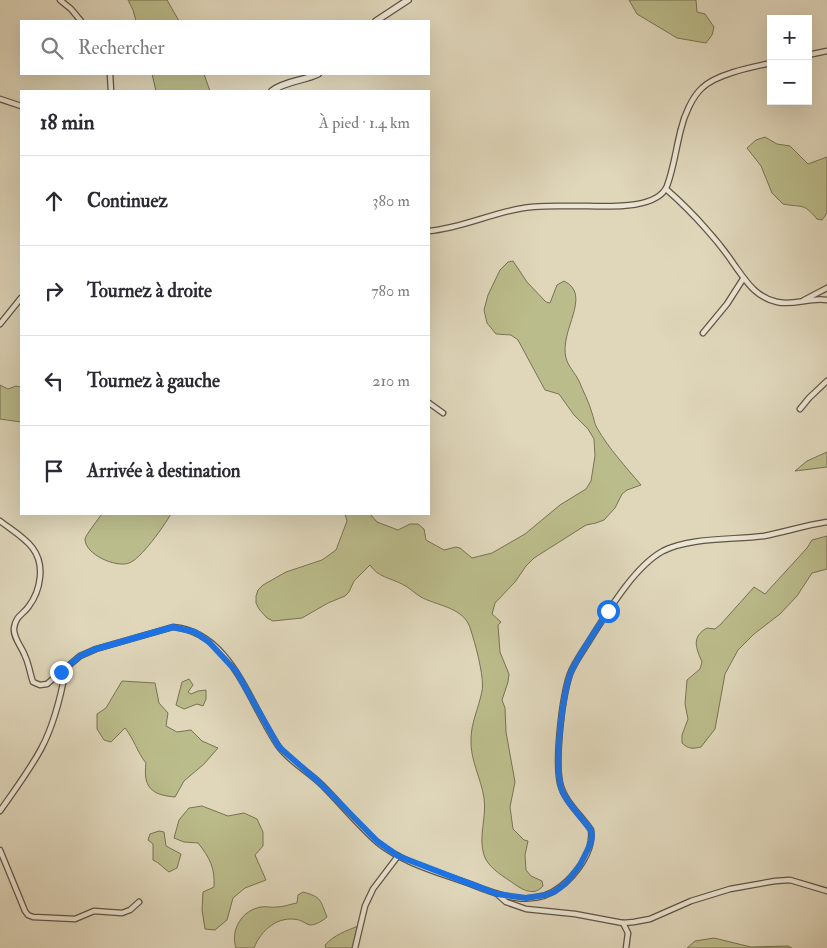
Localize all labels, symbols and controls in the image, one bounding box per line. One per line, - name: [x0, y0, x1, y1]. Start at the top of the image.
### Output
- map controls: [767, 15, 812, 105]
- button: +: [767, 15, 812, 60]
- search box: [20, 20, 430, 75]
- icon: search: [38, 34, 66, 62]
- text: Rechercher: [78, 36, 165, 60]
- button: −: [767, 60, 812, 105]
- text: 18 min: [40, 109, 94, 136]
- text: À pied · 1.4 km: [319, 113, 410, 133]
- icon: ahead: [40, 187, 68, 215]
- text: Continuez: [87, 189, 168, 213]
- text: 380 m: [372, 191, 410, 211]
- icon: right: [40, 277, 68, 305]
- text: Tournez à droite: [87, 279, 212, 303]
- text: 780 m: [371, 281, 410, 301]
- icon: left: [40, 367, 68, 395]
- text: Tournez à gauche: [87, 369, 220, 393]
- text: 210 m: [372, 371, 410, 391]
- icon: arrive: [40, 457, 68, 485]
- text: Arrivée à destination: [87, 459, 241, 483]
- route start: [597, 600, 620, 623]
- route end: [50, 661, 73, 684]

